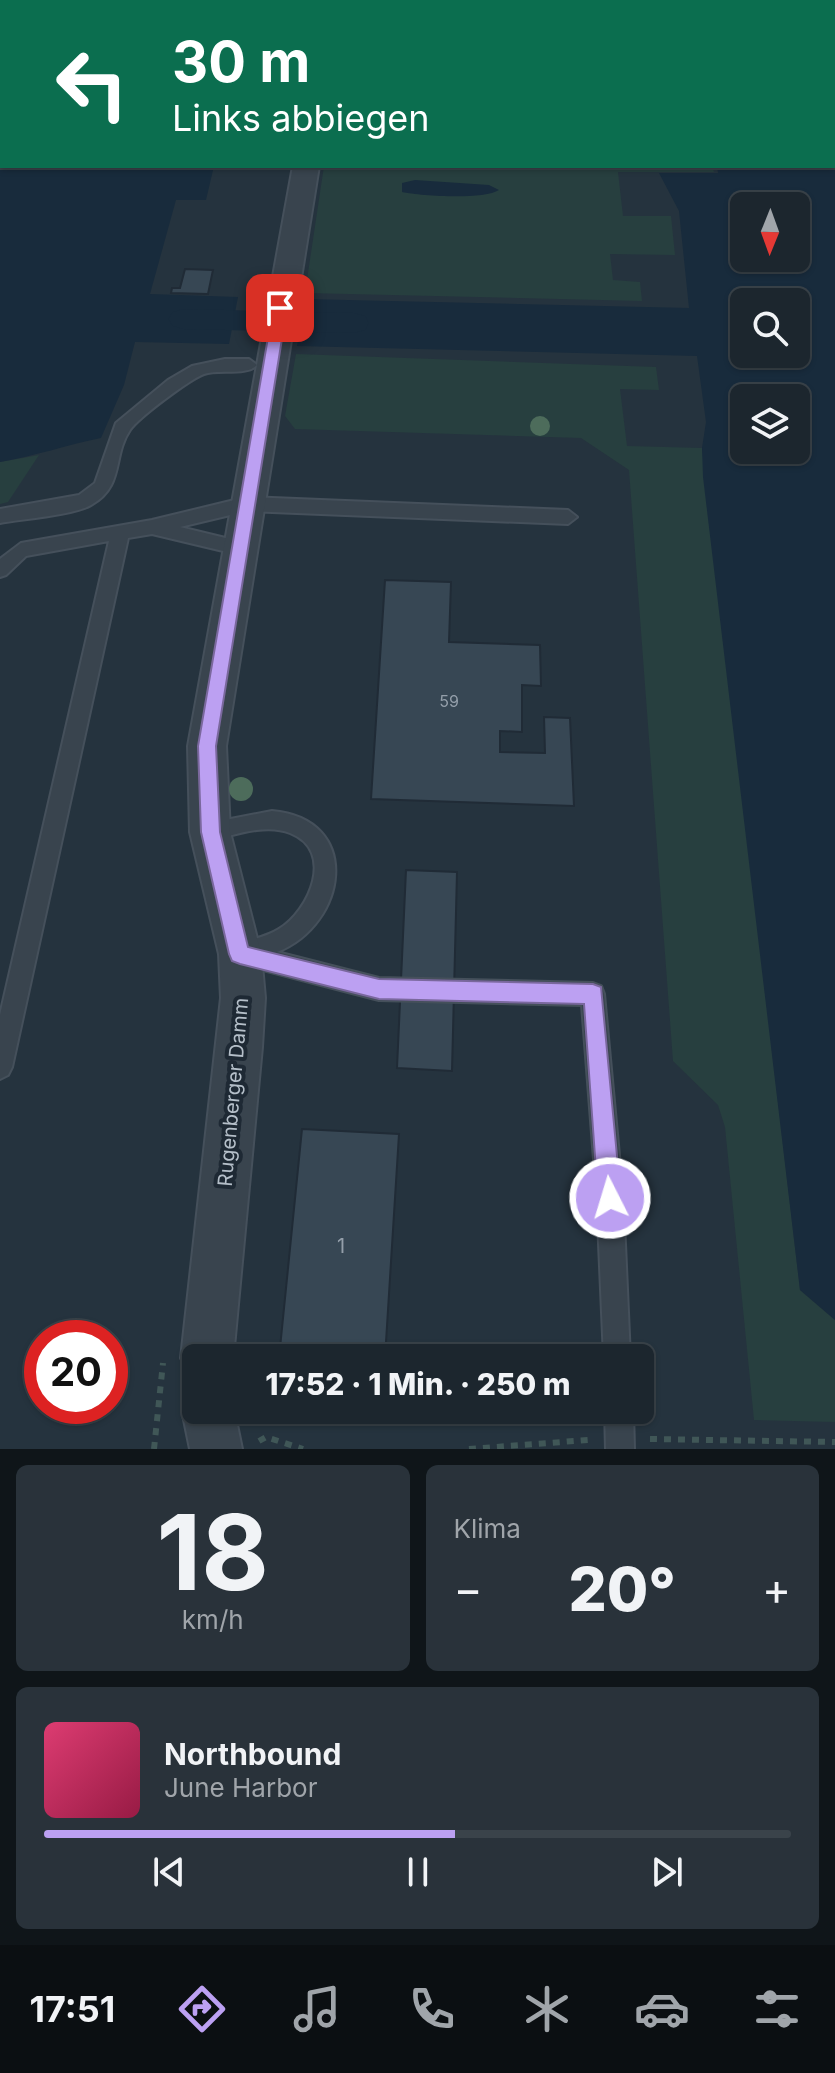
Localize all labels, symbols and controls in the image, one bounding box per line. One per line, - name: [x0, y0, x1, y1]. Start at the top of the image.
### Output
- text: 30 m: [172, 28, 310, 96]
- icon: left: [40, 32, 144, 136]
- text: Links abbiegen: [172, 96, 430, 140]
- north arrow: [730, 192, 810, 272]
- map controls: [730, 192, 810, 464]
- pin: [246, 274, 314, 342]
- icon: arrive: [258, 286, 302, 330]
- button: search: [730, 288, 810, 368]
- button: layers: [730, 384, 810, 464]
- house number: 59: [439, 691, 459, 711]
- street label: Rugenberger Damm: [213, 997, 253, 1187]
- position arrow: [568, 1156, 652, 1240]
- house number: 1: [337, 1234, 345, 1258]
- speed limit sign: 20: [24, 1320, 128, 1424]
- text: 17:52 · 1 Min. · 250 m: [265, 1366, 571, 1402]
- text: 18: [156, 1489, 269, 1615]
- text: Klima: [454, 1513, 521, 1544]
- text: 20°: [569, 1553, 676, 1625]
- text: −: [454, 1562, 483, 1616]
- text: +: [762, 1562, 791, 1616]
- text: km/h: [182, 1604, 244, 1635]
- text: Northbound: [164, 1736, 341, 1772]
- text: June Harbor: [164, 1772, 317, 1803]
- icon: previous: [147, 1850, 191, 1894]
- icon: pause: [396, 1850, 440, 1894]
- icon: next: [645, 1850, 689, 1894]
- icon: directions: [174, 1981, 230, 2037]
- icon: music: [289, 1981, 345, 2037]
- icon: phone: [404, 1981, 460, 2037]
- icon: climate: [519, 1981, 575, 2037]
- icon: car: [634, 1981, 690, 2037]
- icon: filters: [749, 1981, 805, 2037]
- text: 17:51: [30, 1987, 115, 2031]

